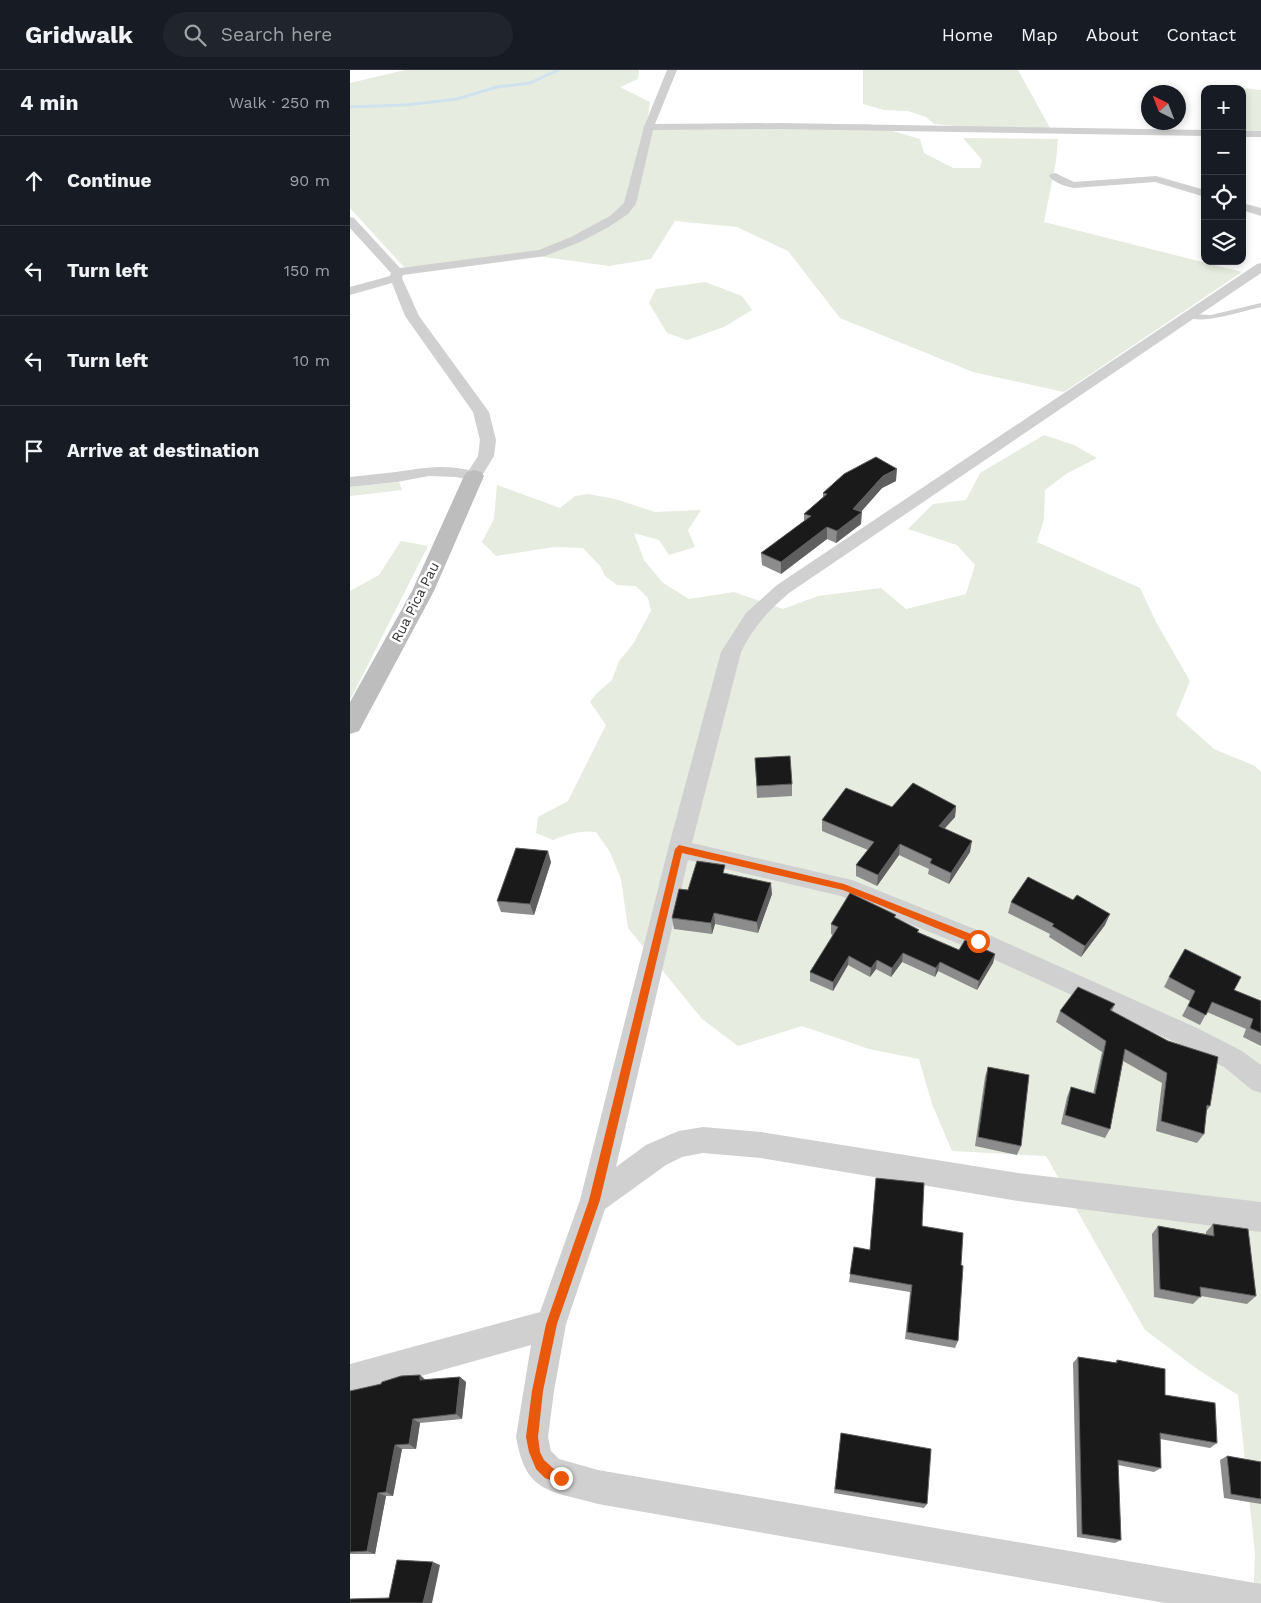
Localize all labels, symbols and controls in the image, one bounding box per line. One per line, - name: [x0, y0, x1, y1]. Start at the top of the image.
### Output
- search box: [163, 12, 513, 57]
- text: Gridwalk: [25, 21, 133, 49]
- icon: search: [181, 21, 209, 49]
- text: Search here: [221, 23, 332, 46]
- text: Home: [942, 24, 993, 45]
- text: Map: [1021, 24, 1058, 45]
- text: About: [1086, 24, 1138, 45]
- text: Contact: [1166, 24, 1236, 45]
- north arrow: [1141, 85, 1186, 130]
- map controls: [1201, 85, 1246, 265]
- button: +: [1201, 85, 1246, 130]
- text: 4 min: [20, 90, 78, 115]
- text: Walk · 250 m: [229, 93, 330, 112]
- button: −: [1201, 130, 1246, 175]
- icon: ahead: [20, 167, 48, 195]
- text: Continue: [67, 169, 151, 192]
- text: 90 m: [289, 171, 330, 190]
- button: locate: [1201, 175, 1246, 220]
- button: layers: [1201, 220, 1246, 265]
- icon: left: [20, 257, 48, 285]
- text: Turn left: [67, 259, 148, 282]
- text: 150 m: [284, 261, 330, 280]
- icon: left: [20, 347, 48, 375]
- text: Turn left: [67, 349, 148, 372]
- text: 10 m: [293, 351, 330, 370]
- icon: arrive: [20, 437, 48, 465]
- text: Arrive at destination: [67, 439, 259, 462]
- street label: Rua Pica Pau: [388, 559, 442, 645]
- route start: [967, 930, 990, 953]
- route end: [550, 1467, 573, 1490]

